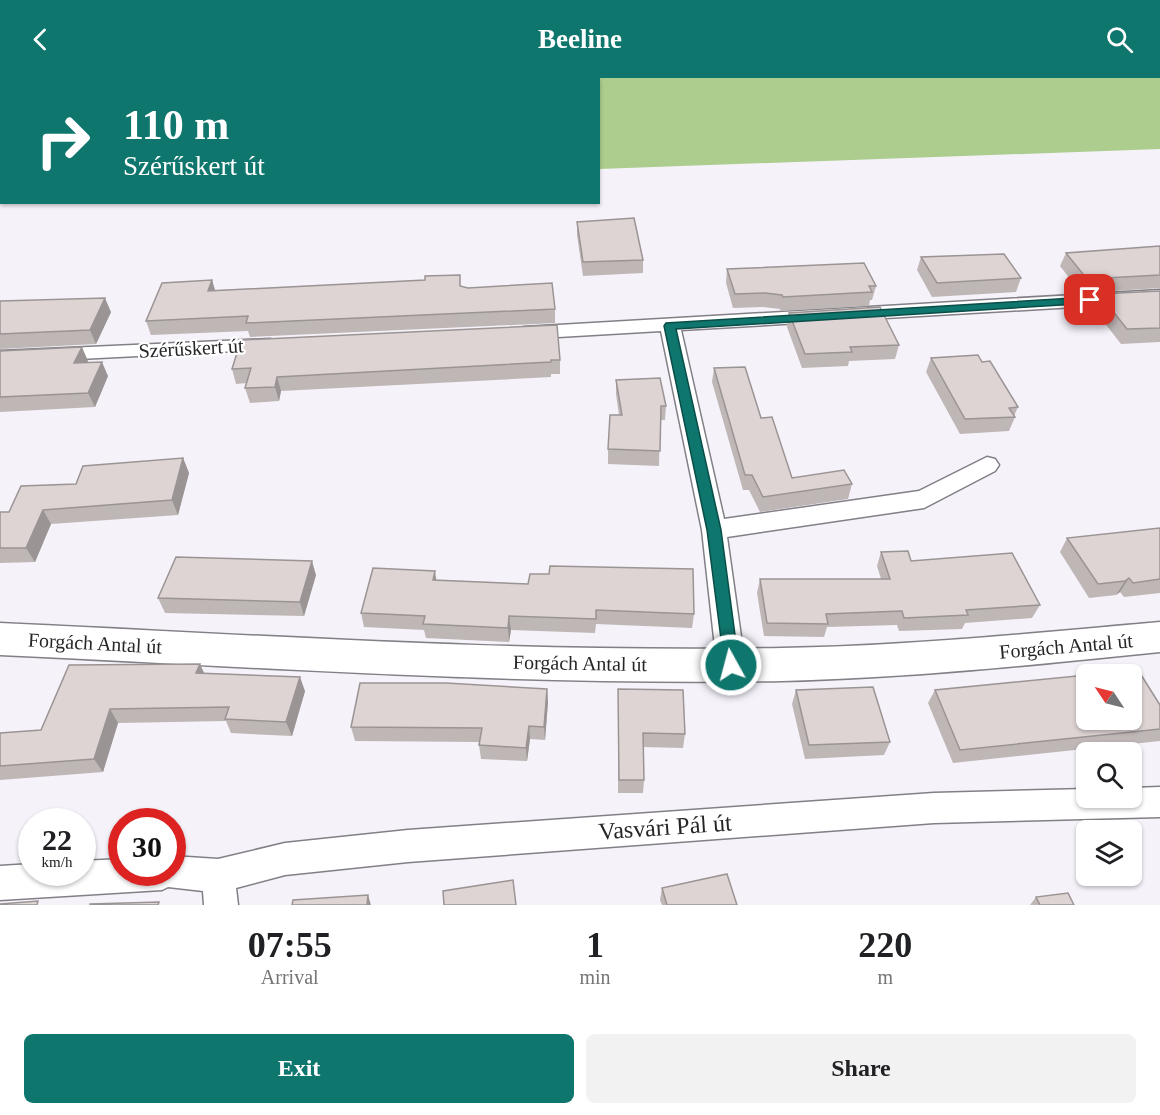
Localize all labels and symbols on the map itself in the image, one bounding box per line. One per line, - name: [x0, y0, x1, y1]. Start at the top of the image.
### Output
- pin: [1064, 274, 1115, 325]
- street label: Szérűskert út: [138, 334, 244, 362]
- street label: Forgách Antal út: [27, 629, 163, 659]
- street label: Forgách Antal út: [998, 629, 1134, 664]
- position arrow: [699, 633, 763, 697]
- street label: Forgách Antal út: [513, 651, 648, 676]
- north arrow: [1076, 664, 1142, 730]
- speed limit sign: 30: [108, 808, 186, 886]
- street label: Vasvári Pál út: [598, 809, 733, 845]

